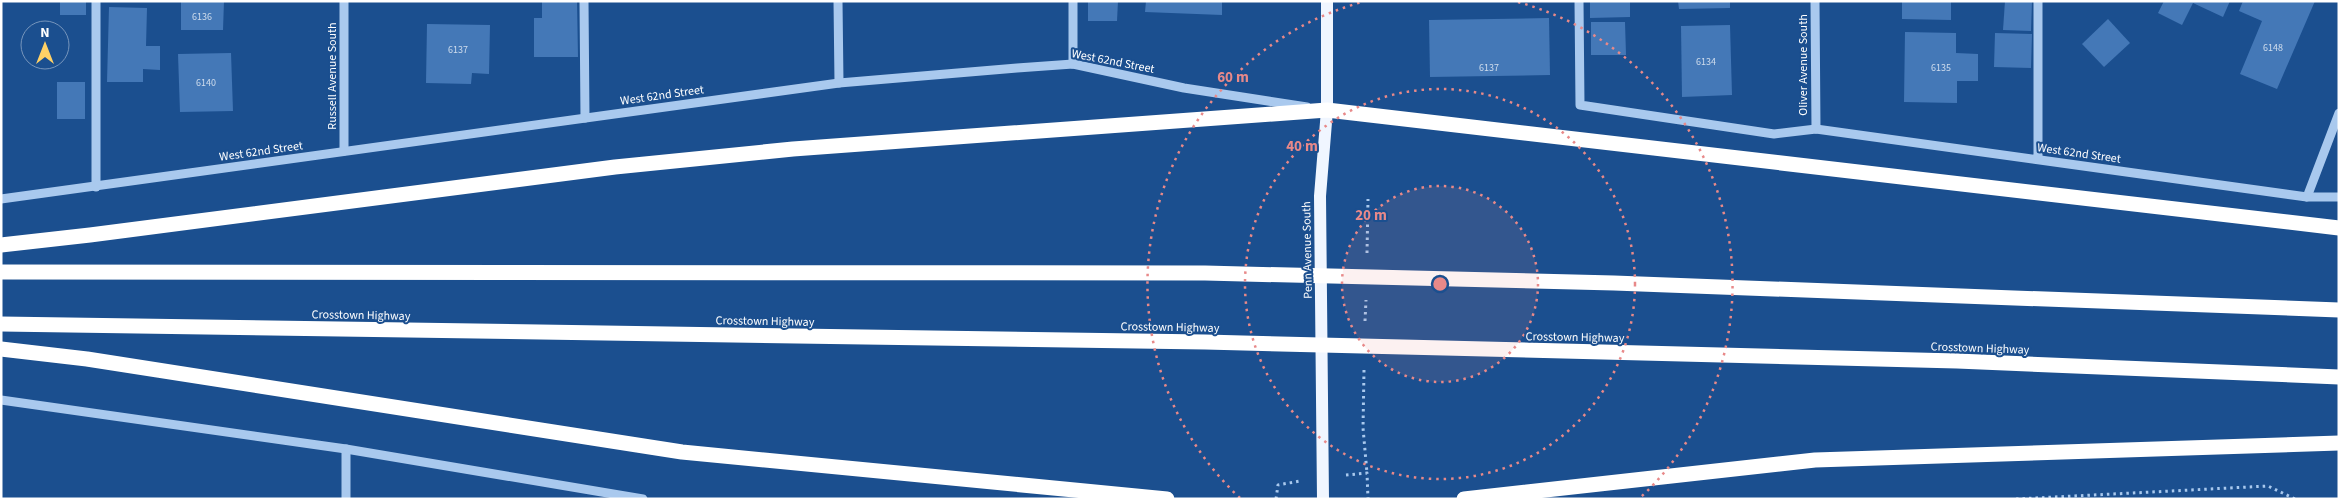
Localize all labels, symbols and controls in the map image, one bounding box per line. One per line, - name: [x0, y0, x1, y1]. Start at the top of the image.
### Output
- house number: 6136: [192, 10, 212, 24]
- street label: Oliver Avenue South: [1795, 14, 1812, 116]
- north arrow: [20, 20, 70, 70]
- street label: Russell Avenue South: [324, 22, 341, 130]
- text: N: [40, 23, 50, 43]
- house number: 6148: [2263, 41, 2283, 55]
- house number: 6137: [448, 43, 468, 57]
- street label: West 62nd Street: [1070, 45, 1156, 78]
- house number: 6134: [1696, 55, 1716, 69]
- house number: 6137: [1479, 61, 1499, 75]
- house number: 6135: [1931, 61, 1951, 75]
- text: 60 m: [1217, 67, 1249, 88]
- house number: 6140: [196, 76, 216, 90]
- street label: West 62nd Street: [619, 81, 705, 110]
- text: 40 m: [1286, 136, 1318, 157]
- street label: West 62nd Street: [218, 137, 304, 166]
- street label: West 62nd Street: [2036, 139, 2122, 168]
- street label: Penn Avenue South: [1298, 201, 1317, 299]
- text: 20 m: [1355, 205, 1387, 226]
- centre of rings: [1431, 275, 1449, 293]
- street label: Crosstown Highway: [312, 306, 411, 325]
- street label: Crosstown Highway: [716, 312, 815, 331]
- street label: Crosstown Highway: [1121, 318, 1220, 337]
- street label: Crosstown Highway: [1526, 328, 1625, 347]
- street label: Crosstown Highway: [1930, 338, 2030, 359]

